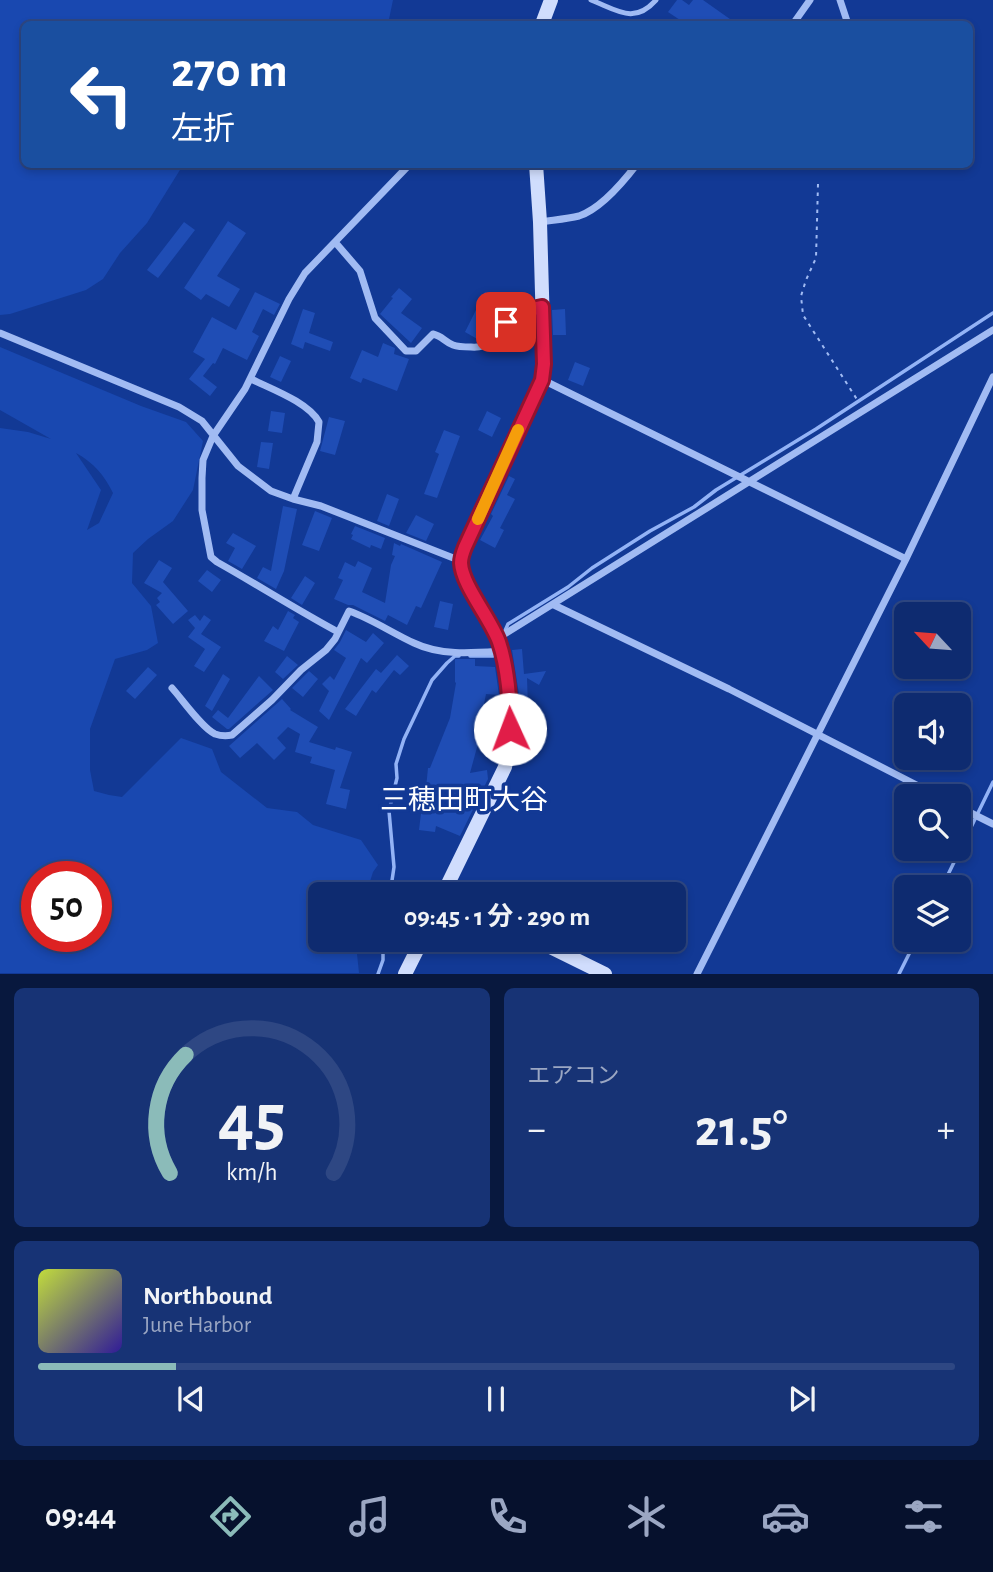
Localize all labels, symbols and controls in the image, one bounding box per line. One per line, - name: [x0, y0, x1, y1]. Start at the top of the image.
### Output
- text: 270 m: [171, 47, 288, 96]
- icon: left: [56, 49, 147, 140]
- text: 左折: [171, 113, 235, 145]
- pin: [476, 292, 536, 352]
- icon: arrive: [487, 303, 525, 341]
- north arrow: [894, 602, 971, 679]
- map controls: [894, 602, 971, 952]
- position arrow: [473, 692, 547, 766]
- button: sound: [894, 693, 971, 770]
- button: search: [894, 784, 971, 861]
- district label: 三穂田町大谷: [380, 785, 548, 815]
- speed limit sign: 50: [21, 861, 112, 952]
- button: layers: [894, 875, 971, 952]
- text: 09:45 · 1 分 · 290 m: [404, 904, 590, 930]
- text: エアコン: [528, 1065, 620, 1088]
- text: 45: [218, 1086, 286, 1159]
- text: 21.5°: [695, 1103, 788, 1155]
- text: −: [528, 1111, 546, 1149]
- text: +: [937, 1111, 955, 1149]
- text: km/h: [226, 1160, 278, 1185]
- text: Northbound: [143, 1283, 272, 1309]
- text: June Harbor: [143, 1314, 251, 1337]
- icon: previous: [172, 1380, 210, 1418]
- icon: pause: [477, 1380, 515, 1418]
- icon: next: [783, 1380, 821, 1418]
- icon: directions: [206, 1492, 255, 1541]
- icon: music: [345, 1492, 394, 1541]
- icon: phone: [483, 1492, 532, 1541]
- icon: climate: [622, 1492, 671, 1541]
- icon: car: [761, 1492, 810, 1541]
- icon: filters: [899, 1492, 948, 1541]
- text: 09:44: [45, 1500, 116, 1532]

